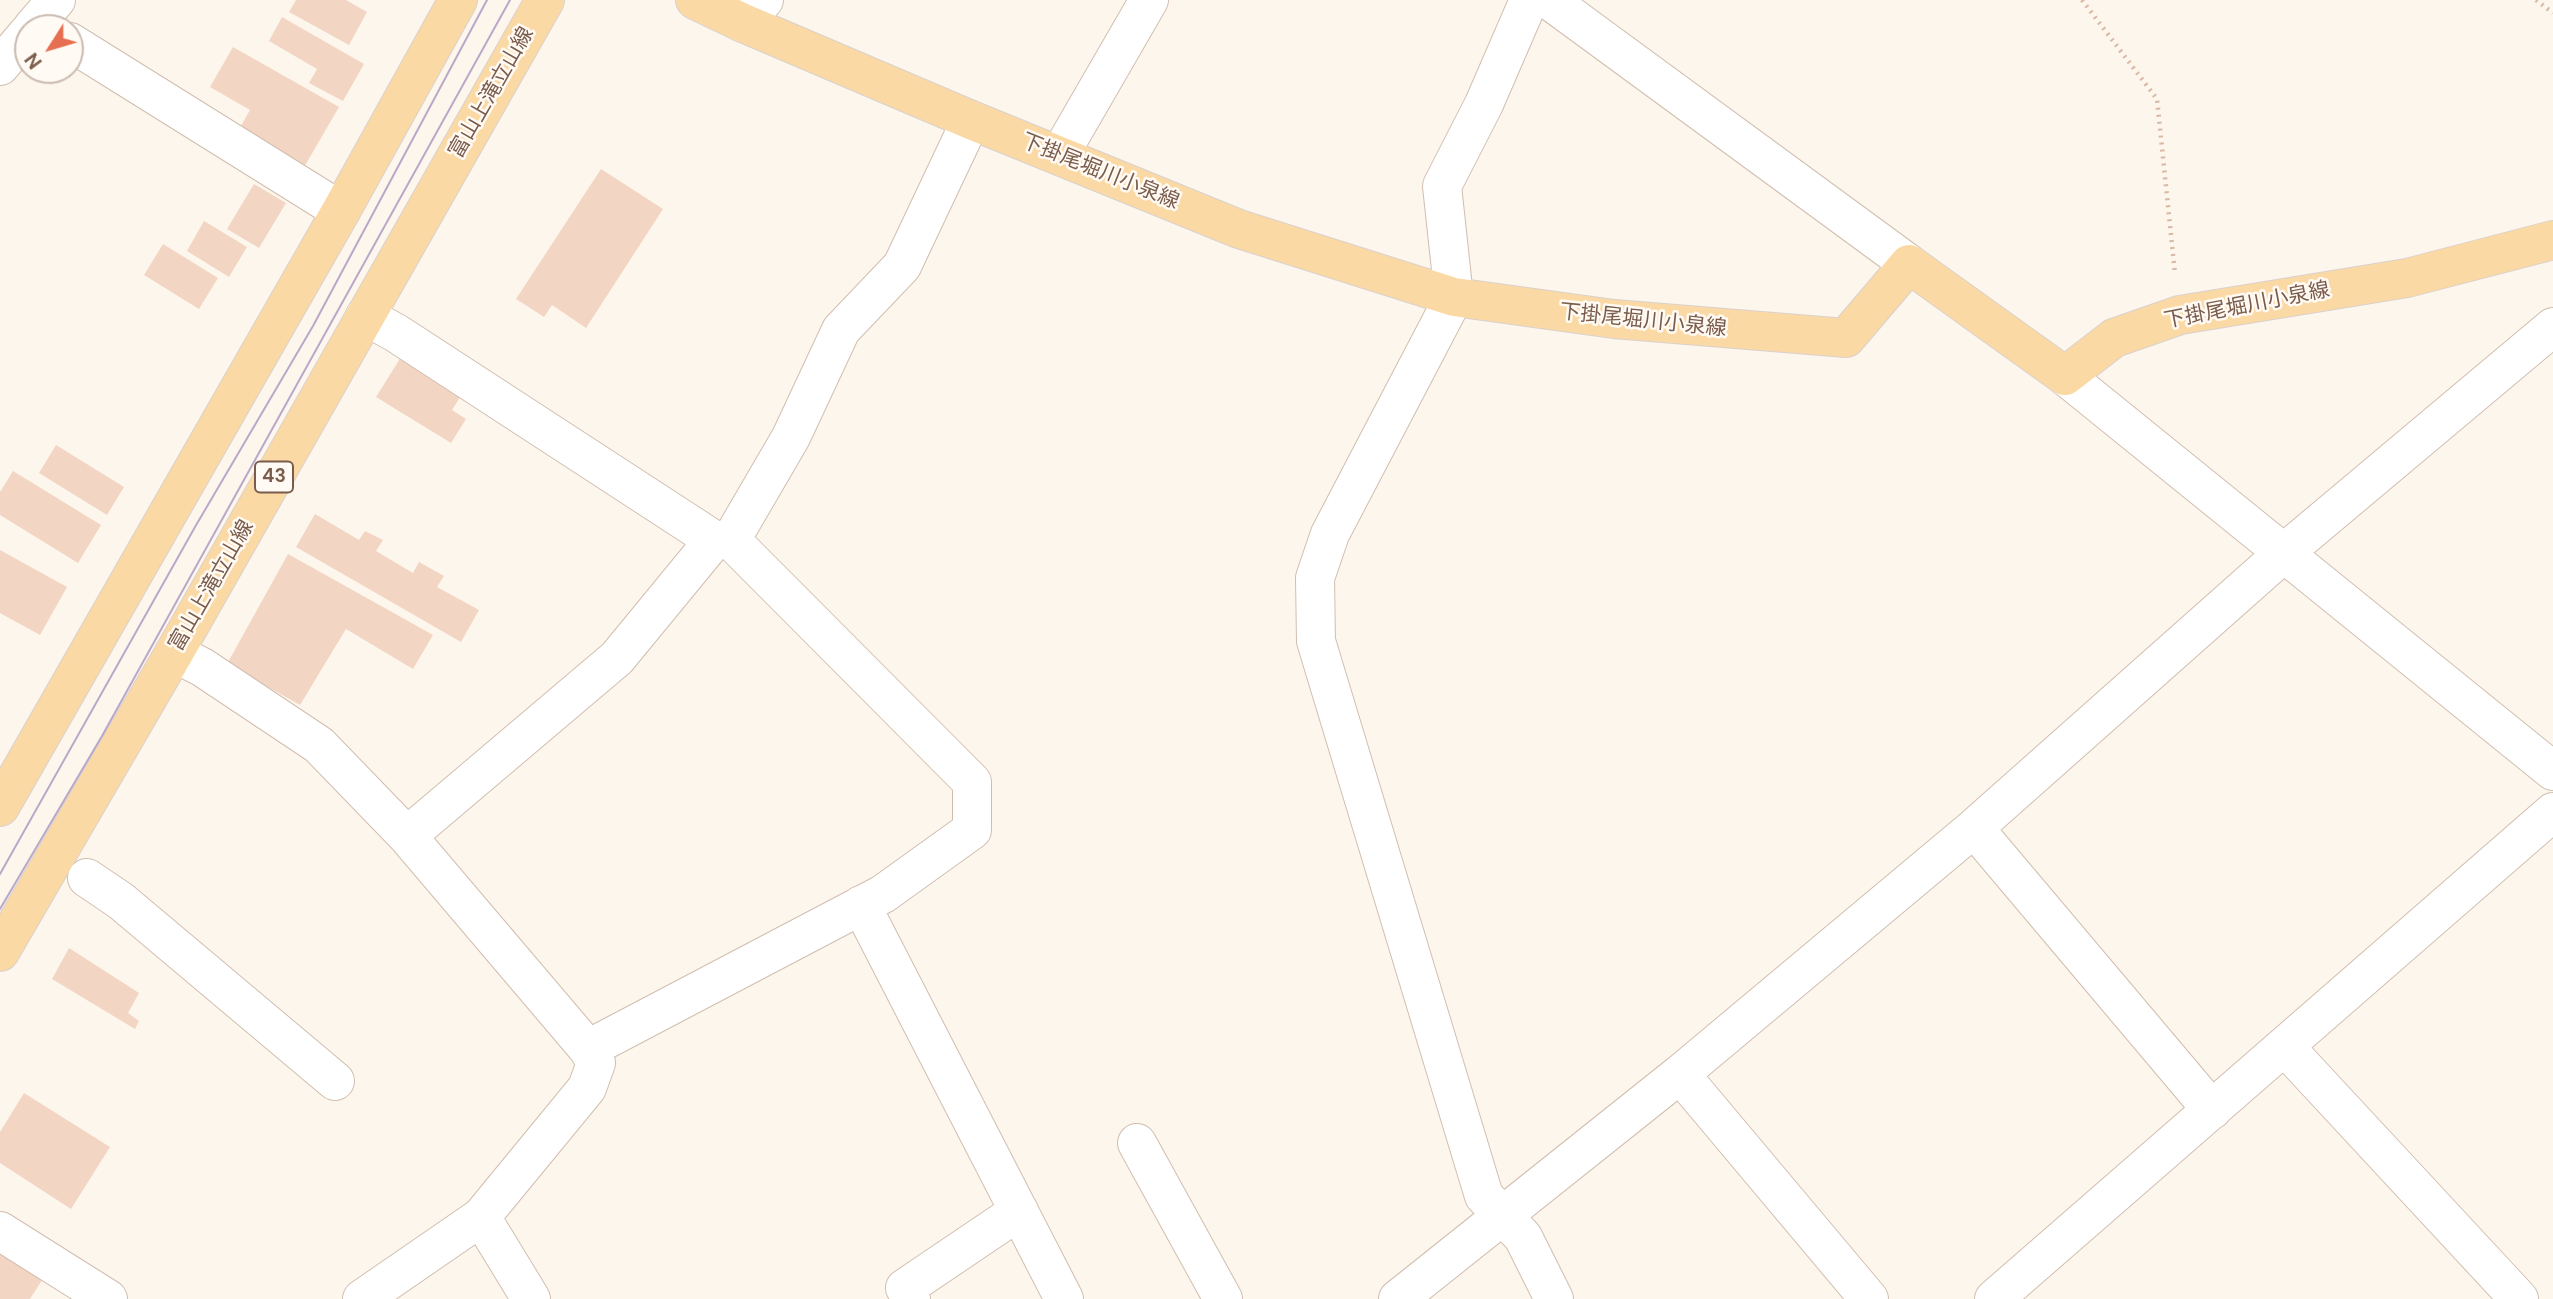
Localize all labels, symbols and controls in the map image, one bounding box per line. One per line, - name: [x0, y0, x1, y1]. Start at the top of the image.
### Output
- north arrow: [14, 14, 84, 84]
- street label: 富山上滝立山線: [444, 23, 540, 163]
- text: N: [19, 48, 48, 74]
- street label: 下掛尾堀川小泉線: [1017, 129, 1183, 215]
- street label: 下掛尾堀川小泉線: [2162, 278, 2332, 334]
- street label: 下掛尾堀川小泉線: [1558, 300, 1728, 342]
- road number: 43: [255, 462, 293, 492]
- street label: 富山上滝立山線: [164, 516, 260, 656]

